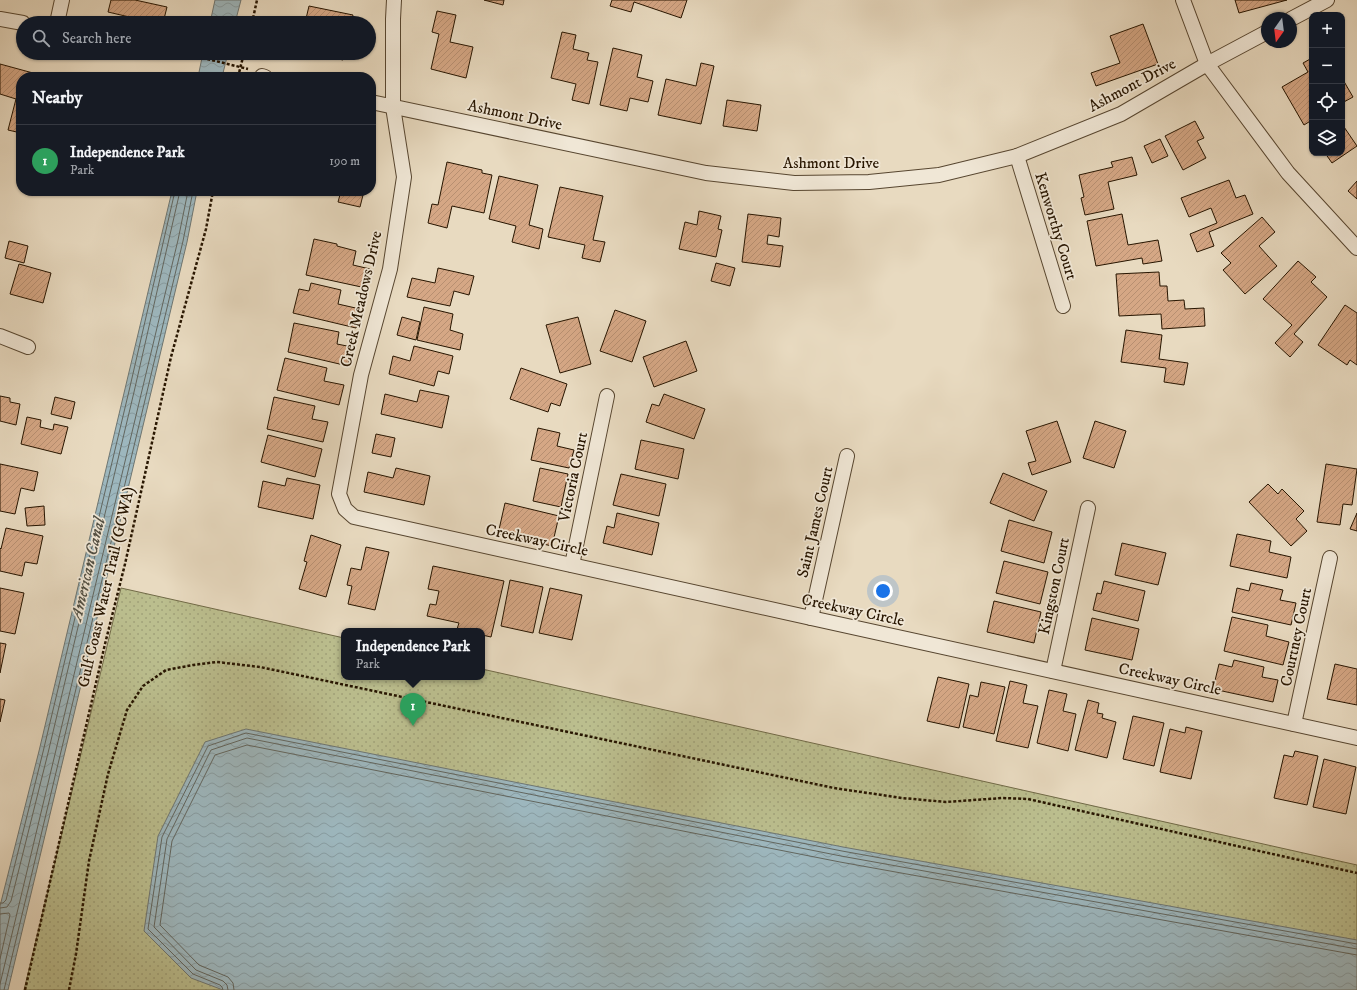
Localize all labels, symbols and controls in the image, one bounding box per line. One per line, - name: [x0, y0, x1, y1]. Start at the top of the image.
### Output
- north arrow: [1261, 12, 1297, 48]
- map controls: [1309, 12, 1345, 156]
- button: +: [1309, 12, 1345, 48]
- search box: [16, 16, 376, 60]
- icon: search: [30, 27, 52, 49]
- text: Search here: [62, 29, 131, 48]
- button: −: [1309, 48, 1345, 84]
- street label: Ashmont Drive: [1085, 53, 1179, 116]
- button: locate: [1309, 84, 1345, 120]
- text: Nearby: [32, 87, 82, 109]
- street label: Ashmont Drive: [466, 95, 564, 135]
- button: layers: [1309, 120, 1345, 156]
- text: Independence Park: [70, 143, 185, 162]
- text: 1: [43, 153, 47, 169]
- text: 190 m: [329, 153, 360, 169]
- street label: Ashmont Drive: [783, 153, 879, 173]
- text: Park: [70, 162, 94, 178]
- street label: Kenworthy Court: [1030, 170, 1082, 282]
- street label: Creek Meadows Drive: [336, 229, 386, 369]
- street label: Victoria Court: [554, 430, 592, 525]
- street label: Saint James Court: [792, 464, 838, 580]
- street label: Gulf Coast Water Trail (GCWA): [73, 485, 139, 689]
- water label: American Canal: [65, 514, 111, 625]
- street label: Creekway Circle: [484, 519, 591, 561]
- street label: Kingston Court: [1034, 536, 1074, 636]
- your location: [873, 581, 893, 601]
- street label: Courtney Court: [1276, 586, 1316, 688]
- street label: Creekway Circle: [800, 589, 907, 631]
- popup: [341, 628, 485, 680]
- text: Independence Park: [356, 637, 470, 656]
- text: Park: [356, 656, 380, 672]
- street label: Creekway Circle: [1117, 658, 1224, 700]
- pin: 1: [400, 693, 426, 726]

